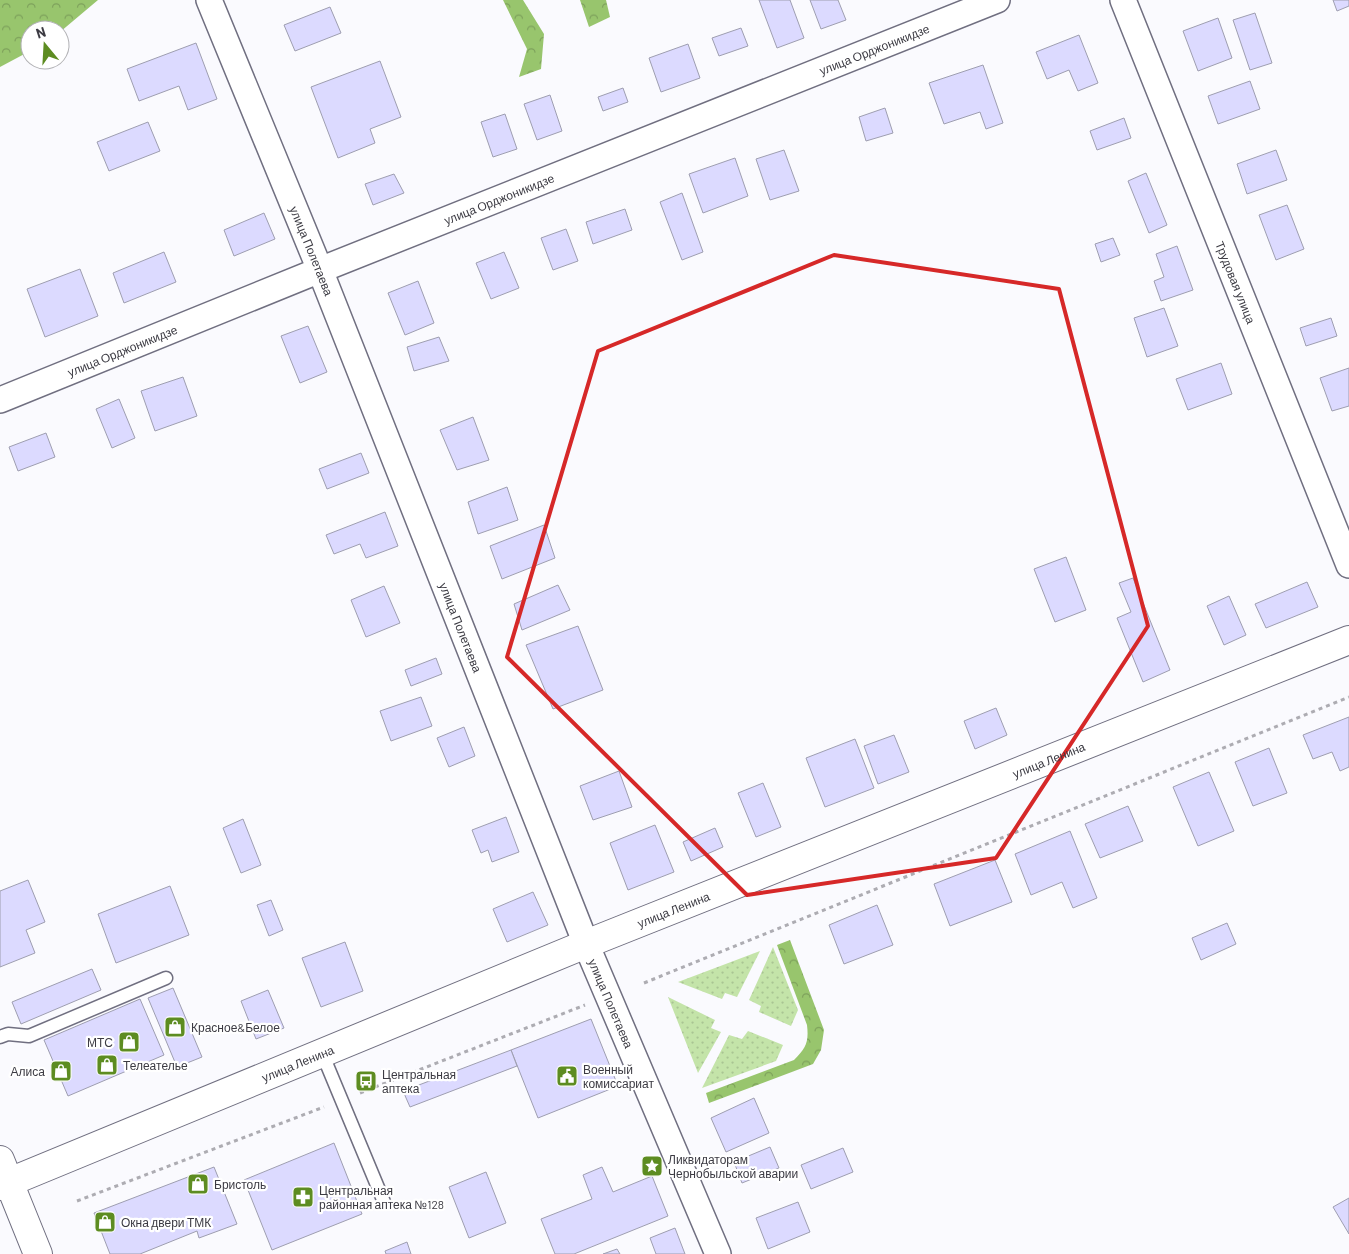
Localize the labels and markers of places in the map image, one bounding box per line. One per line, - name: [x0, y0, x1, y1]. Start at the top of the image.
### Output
- shop icon: Красное&Белое: [163, 1015, 187, 1039]
- place label: Красное&Белое: [191, 1020, 280, 1035]
- shop icon: МТС: [117, 1030, 141, 1054]
- place label: МТС: [87, 1035, 113, 1049]
- shop icon: Телеателье: [95, 1053, 119, 1077]
- place label: Телеателье: [123, 1058, 188, 1072]
- shop icon: Алиса: [49, 1059, 73, 1083]
- place label: Военный комиссариат: [583, 1062, 654, 1091]
- place label: Алиса: [11, 1064, 45, 1078]
- public building icon: Военный комиссариат: [555, 1064, 579, 1088]
- place label: Центральная аптека: [382, 1067, 456, 1095]
- bus stop icon: Центральная аптека: [354, 1069, 378, 1093]
- place label: Ликвидаторам Чернобыльской аварии: [668, 1152, 798, 1181]
- place icon: Ликвидаторам Чернобыльской аварии: [640, 1154, 664, 1178]
- shop icon: Бристоль: [186, 1172, 210, 1196]
- place label: Бристоль: [214, 1177, 266, 1192]
- place label: Центральная районная аптека №128: [319, 1183, 444, 1212]
- pharmacy icon: Центральная районная аптека №128: [291, 1185, 315, 1209]
- shop icon: Окна двери ТМК: [93, 1210, 117, 1234]
- place label: Окна двери ТМК: [121, 1215, 211, 1230]

